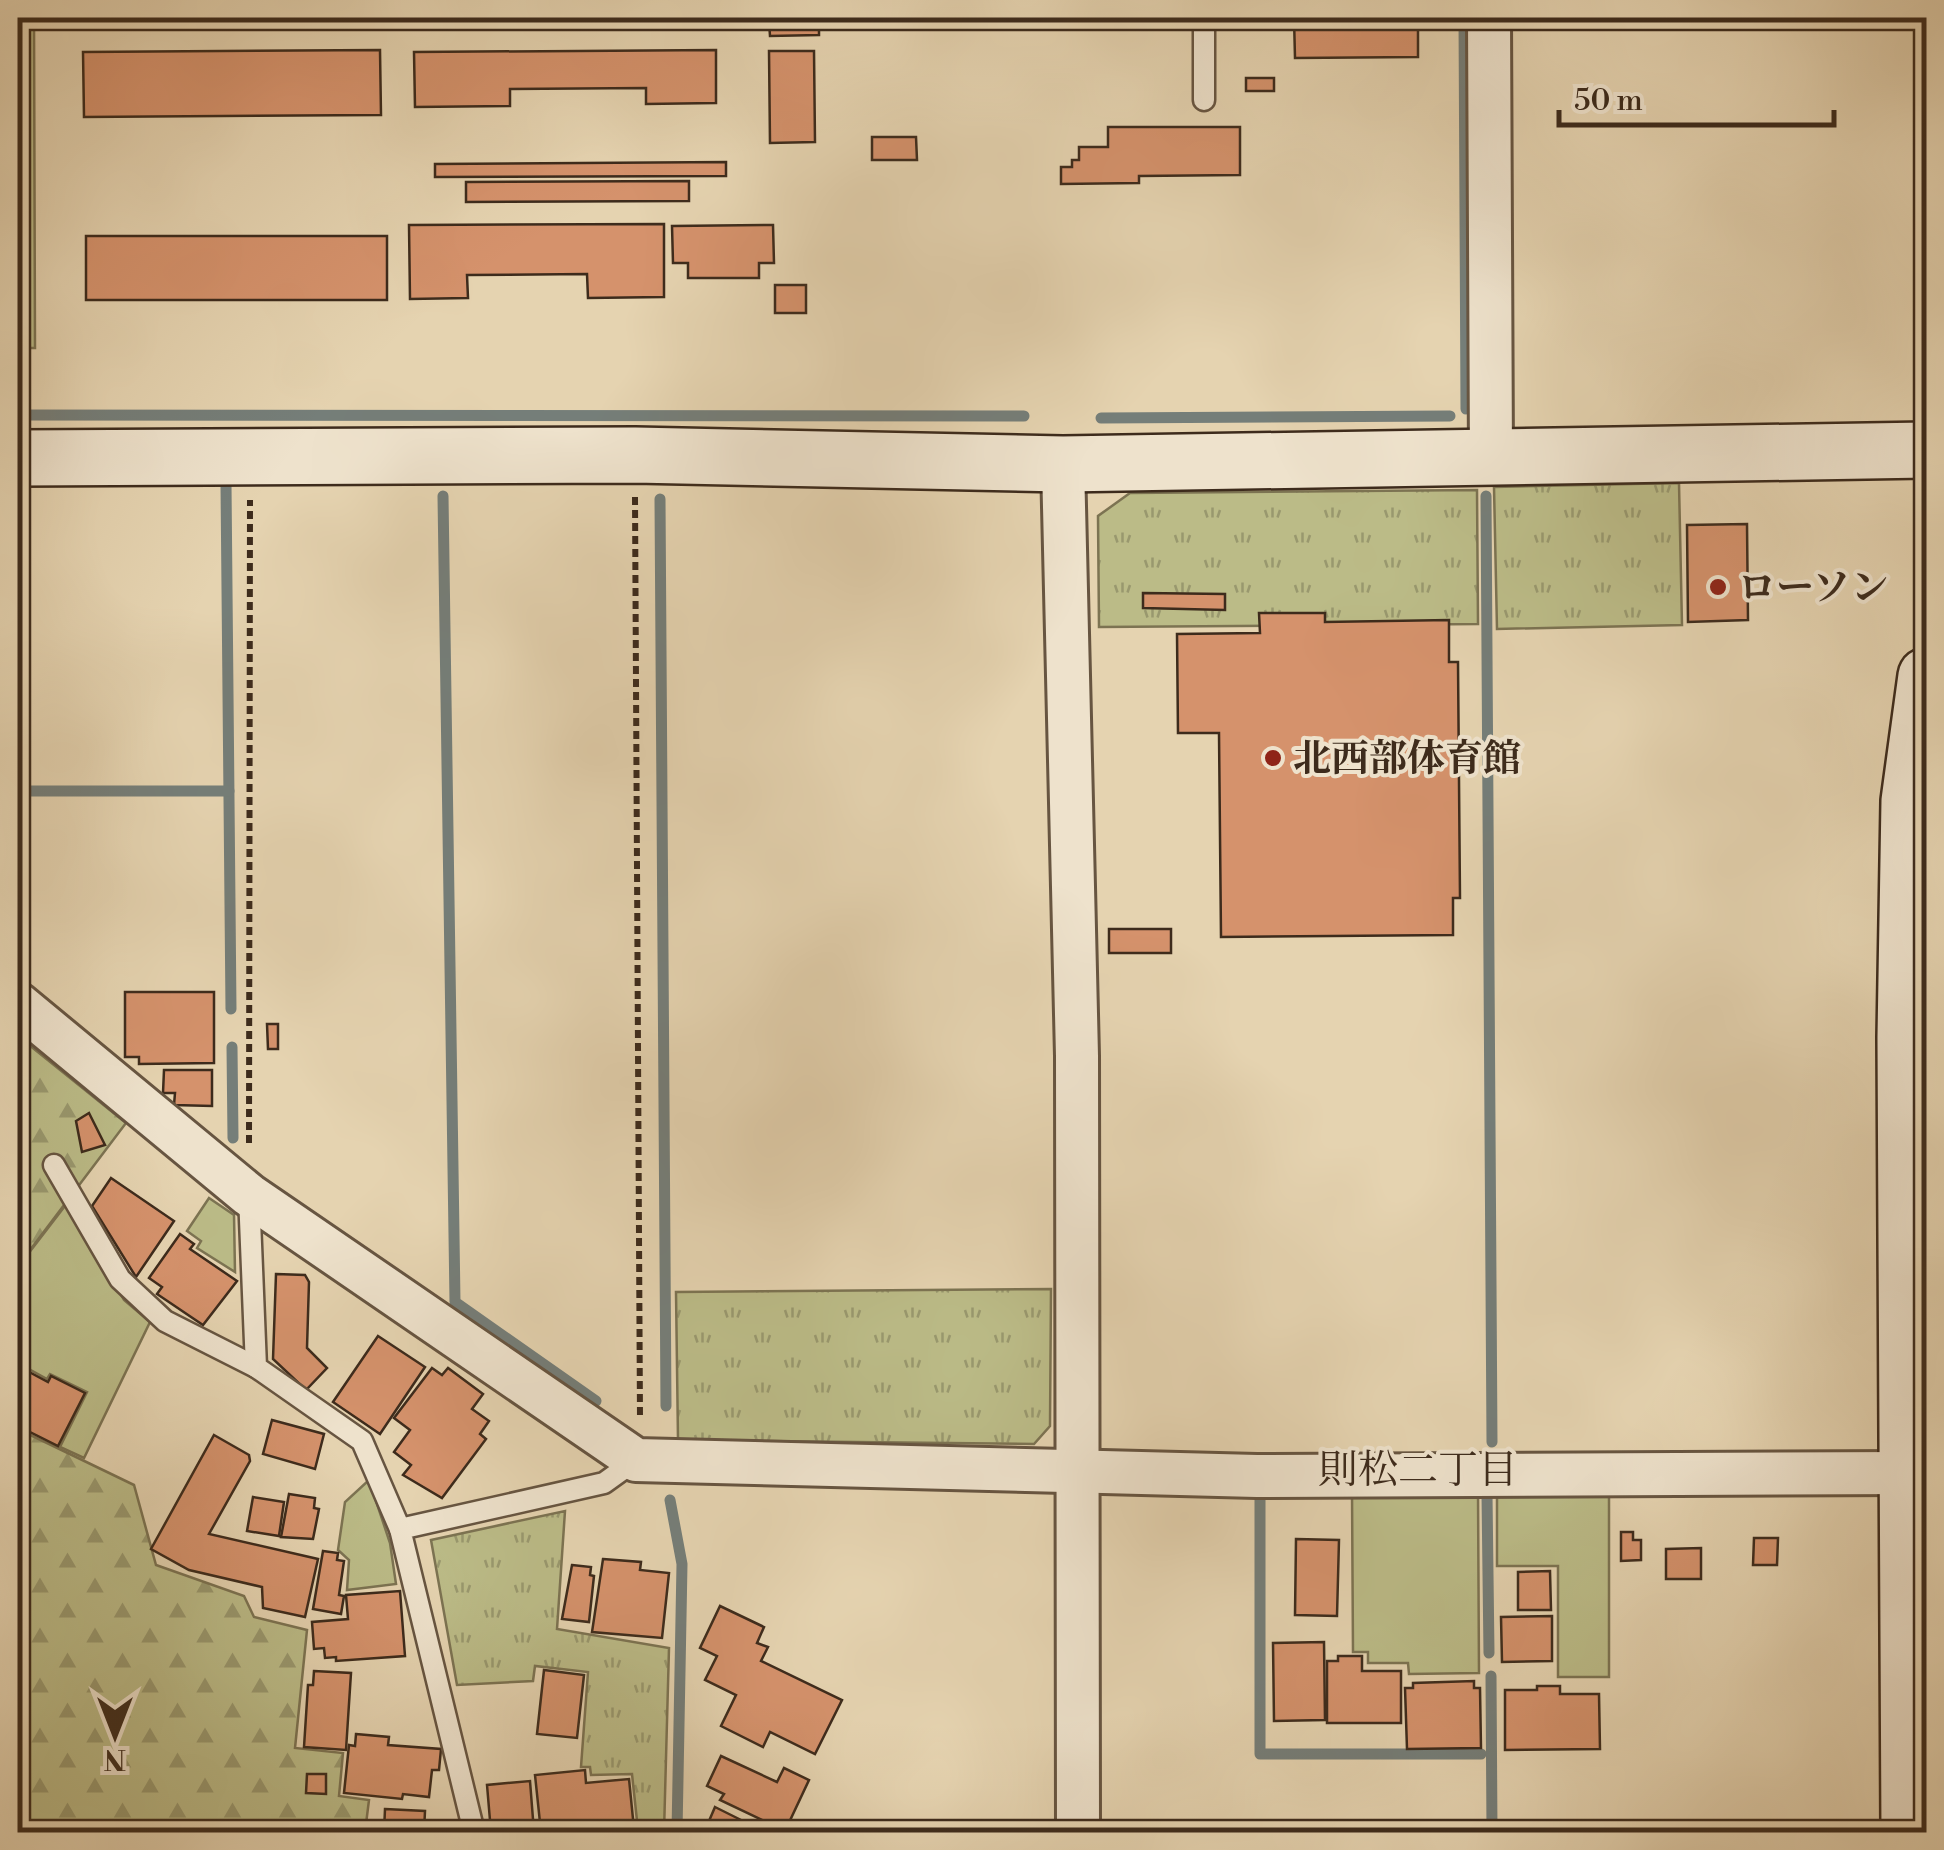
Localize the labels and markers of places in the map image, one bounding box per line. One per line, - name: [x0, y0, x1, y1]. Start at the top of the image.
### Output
- place label: ローソン: [1738, 565, 1888, 612]
- marker: ローソン: [1707, 576, 1729, 598]
- place label: 北西部体育館: [1293, 736, 1521, 783]
- marker: 北西部体育館: [1262, 747, 1284, 769]

